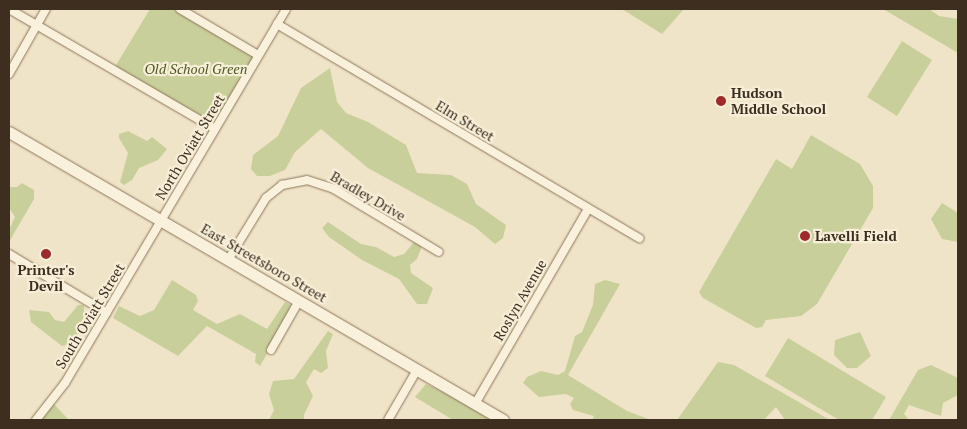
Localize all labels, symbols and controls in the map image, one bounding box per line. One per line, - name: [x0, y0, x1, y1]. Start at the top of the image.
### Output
- park label: Old School Green: [145, 61, 247, 77]
- place label: Hudson Middle School: [731, 85, 826, 118]
- street label: North Oviatt Street: [152, 91, 228, 203]
- marker: Hudson Middle School: [715, 95, 727, 107]
- street label: Elm Street: [433, 97, 497, 145]
- street label: Bradley Drive: [328, 168, 408, 224]
- street label: East Streetsboro Street: [198, 220, 330, 306]
- place label: Lavelli Field: [815, 228, 897, 244]
- marker: Lavelli Field: [799, 230, 811, 242]
- marker: Printer's Devil: [40, 248, 52, 260]
- street label: Roslyn Avenue: [490, 256, 550, 344]
- street label: South Oviatt Street: [52, 260, 128, 372]
- place label: Printer's Devil: [17, 262, 75, 294]

